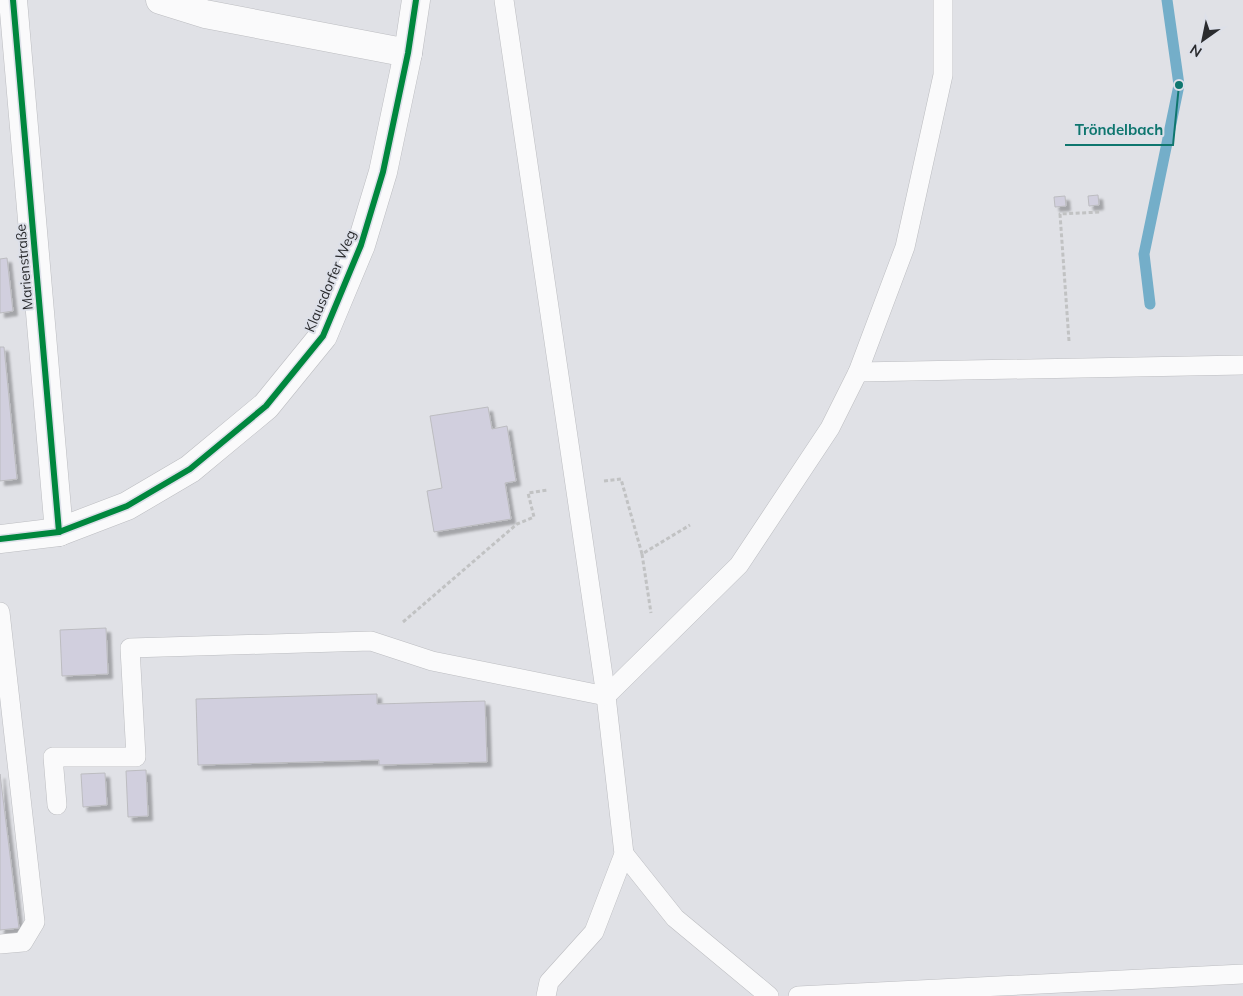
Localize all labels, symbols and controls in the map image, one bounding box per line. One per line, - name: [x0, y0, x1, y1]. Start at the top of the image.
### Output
- north arrow: [1178, 15, 1228, 65]
- text: N: [1187, 40, 1205, 61]
- callout: Tröndelbach: [1065, 115, 1173, 145]
- text: Tröndelbach: [1075, 120, 1163, 139]
- street label: Marienstraße: [11, 223, 37, 311]
- street label: Klausdorfer Weg: [300, 227, 360, 335]

